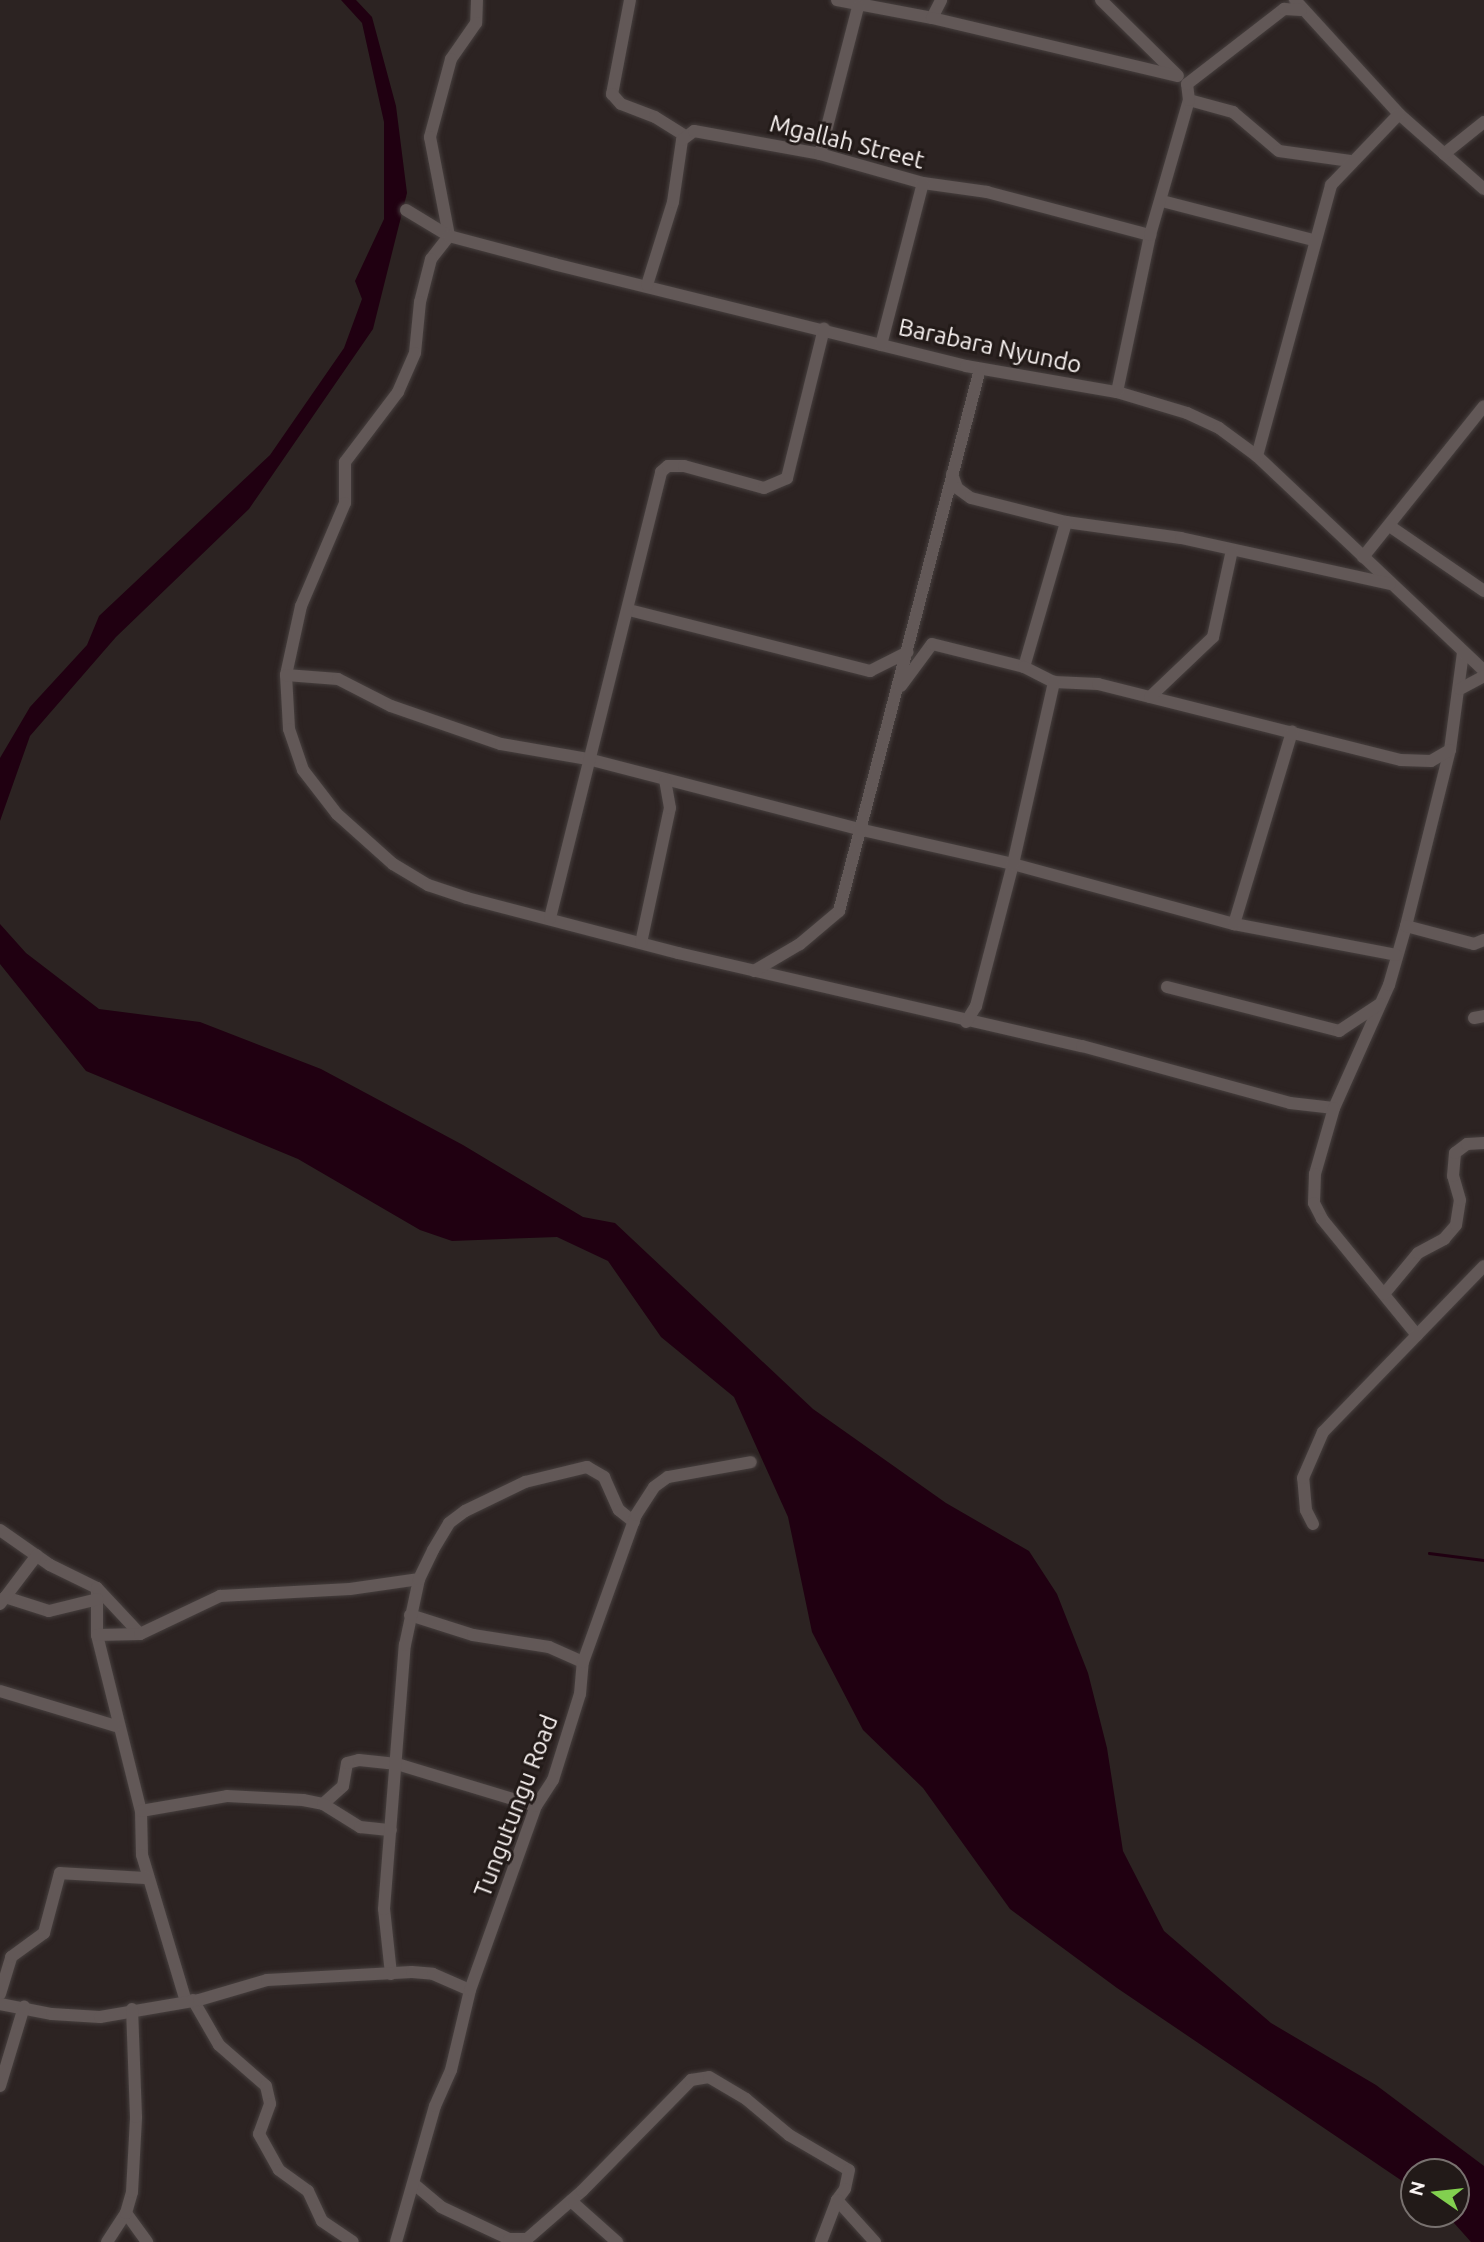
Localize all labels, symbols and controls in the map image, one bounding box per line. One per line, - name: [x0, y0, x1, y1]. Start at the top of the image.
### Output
- street label: Mgallah Street: [767, 109, 927, 175]
- street label: Barabara Nyundo: [896, 313, 1084, 379]
- street label: Tungutungu Road: [468, 1711, 564, 1901]
- north arrow: [1400, 2158, 1470, 2228]
- text: N: [1404, 2179, 1429, 2198]

